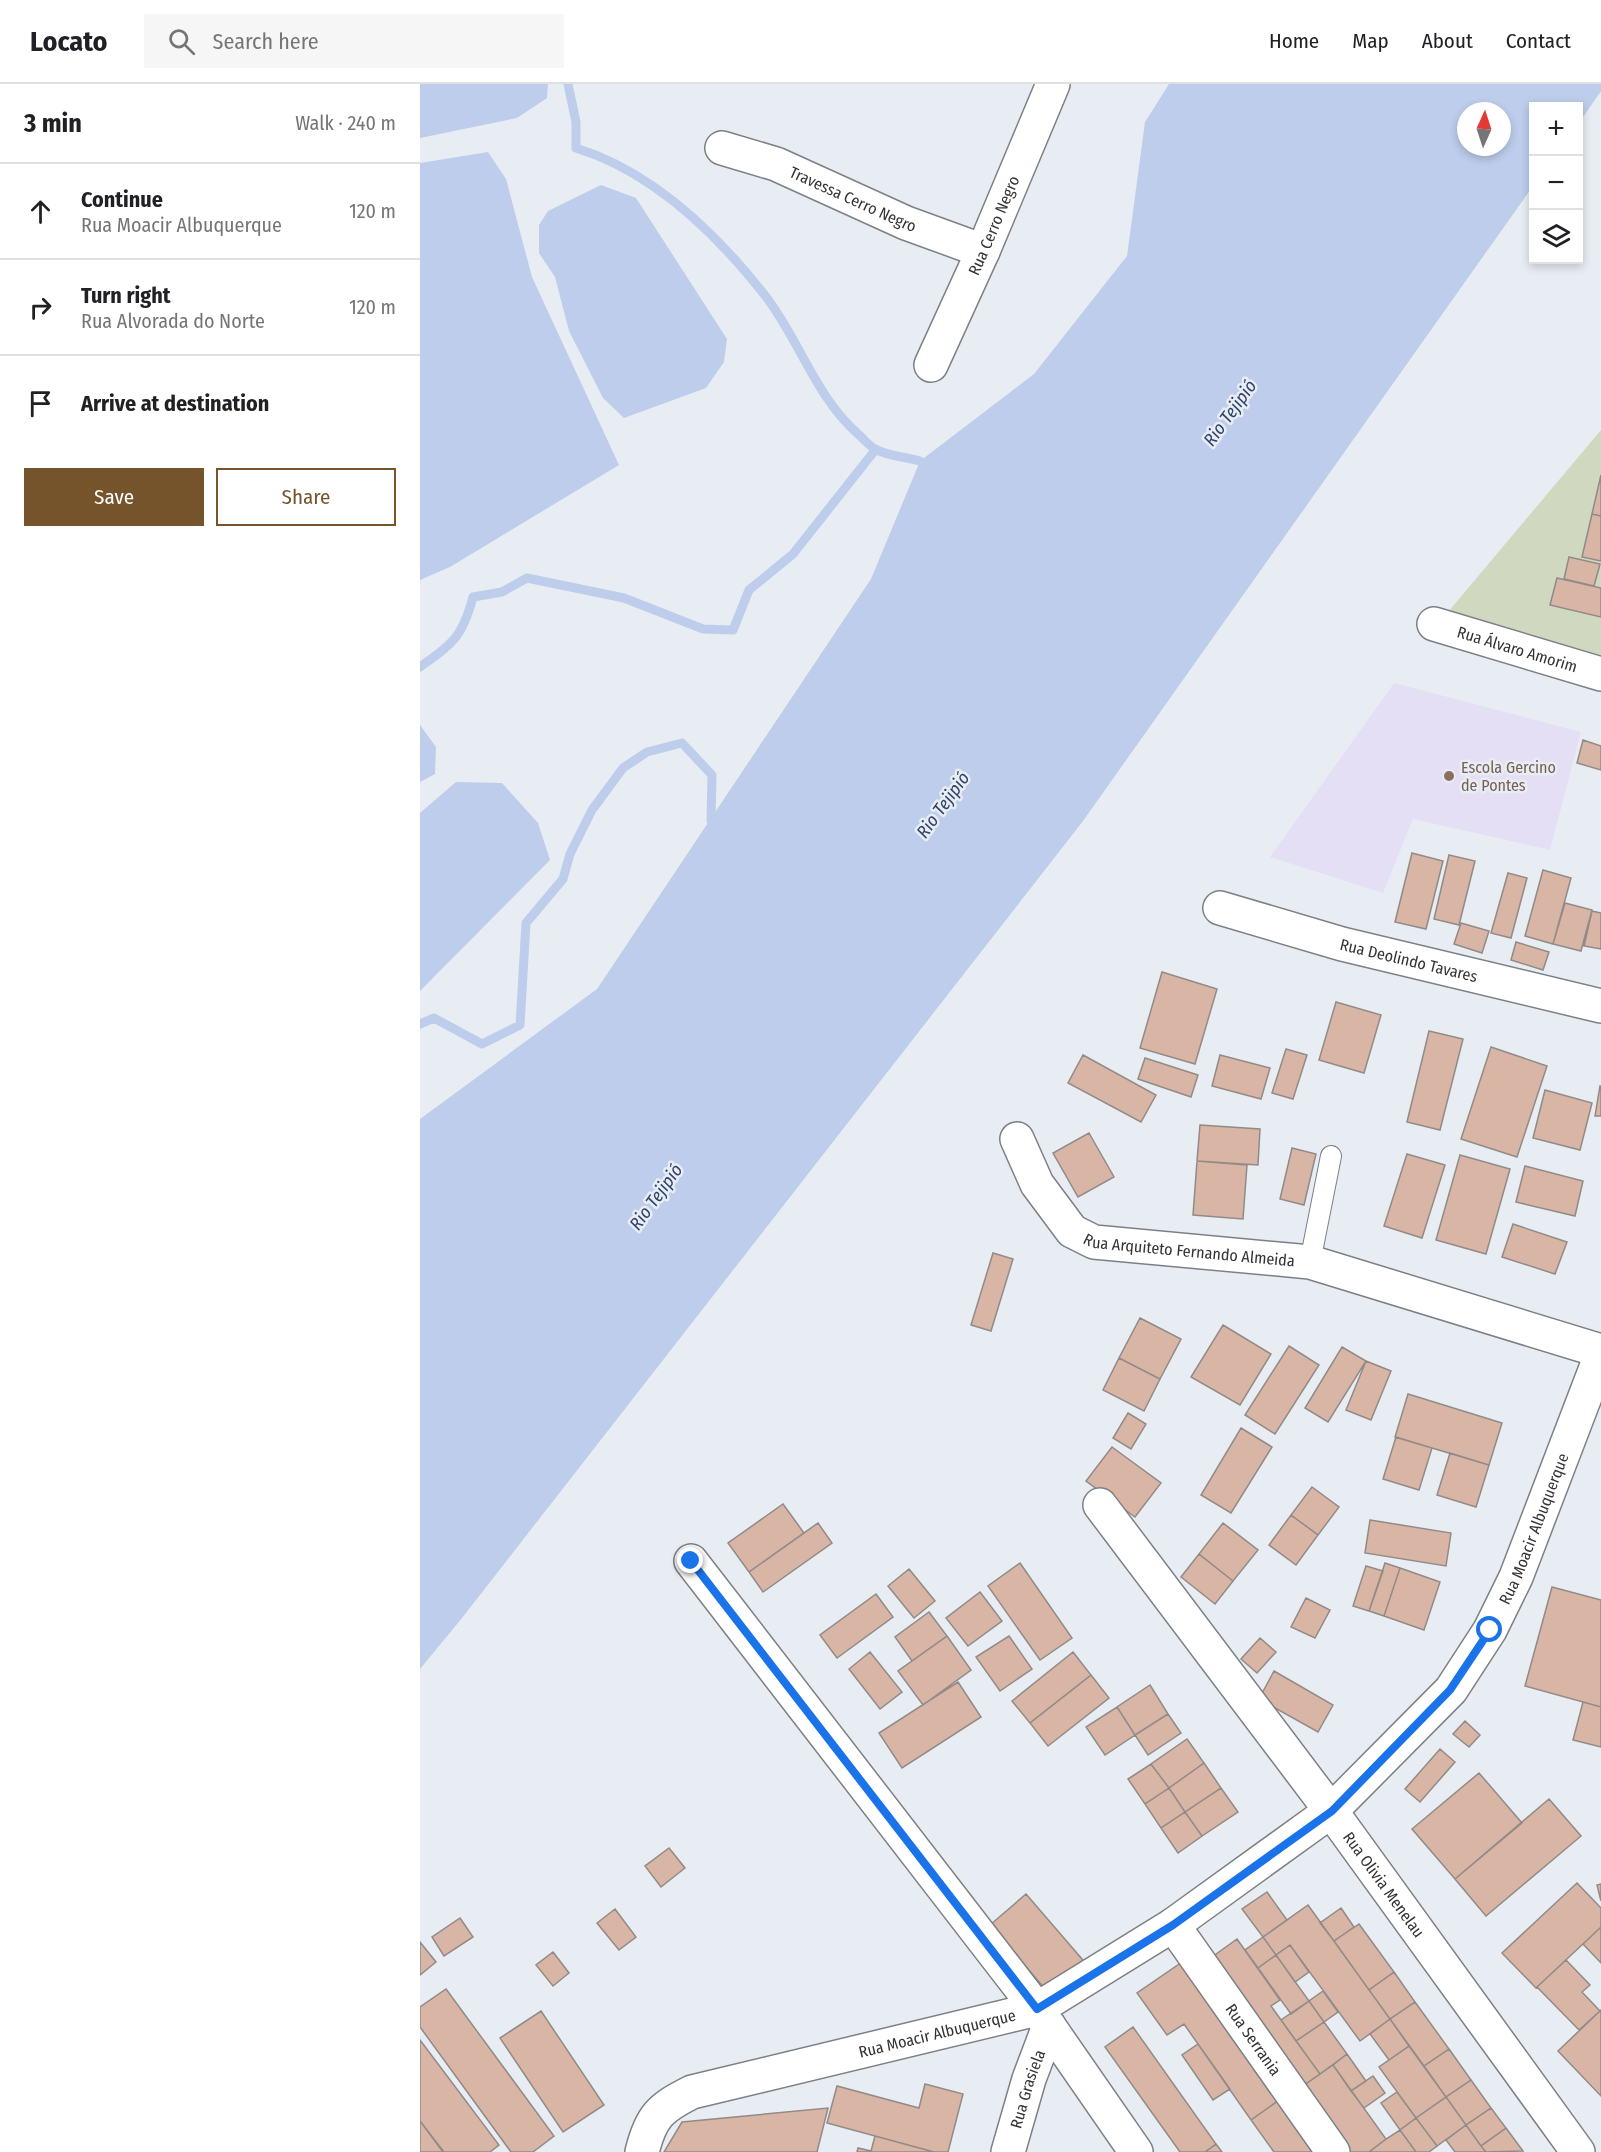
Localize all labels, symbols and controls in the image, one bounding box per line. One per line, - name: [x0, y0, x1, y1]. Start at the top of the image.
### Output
- search box: [144, 14, 564, 68]
- text: Locato: [30, 25, 108, 58]
- icon: search: [165, 25, 198, 58]
- text: Search here: [213, 28, 319, 55]
- text: Home: [1269, 28, 1319, 54]
- text: Map: [1352, 28, 1389, 54]
- text: About: [1422, 28, 1473, 54]
- text: Contact: [1506, 28, 1571, 54]
- north arrow: [1457, 102, 1511, 156]
- map controls: [1529, 102, 1583, 264]
- button: +: [1529, 102, 1583, 156]
- text: 3 min: [24, 108, 82, 139]
- text: Walk · 240 m: [295, 111, 396, 135]
- button: −: [1529, 156, 1583, 210]
- street label: Travessa Cerro Negro: [787, 162, 919, 236]
- street label: Rua Cerro Negro: [964, 173, 1023, 278]
- text: Continue: [81, 186, 163, 213]
- icon: ahead: [24, 195, 57, 228]
- text: 120 m: [349, 199, 396, 223]
- button: layers: [1529, 210, 1583, 264]
- text: Rua Moacir Albuquerque: [81, 213, 282, 237]
- text: Turn right: [81, 282, 170, 309]
- icon: right: [24, 291, 57, 324]
- text: 120 m: [349, 295, 396, 319]
- text: Rua Alvorada do Norte: [81, 309, 265, 333]
- water label: Rio Tejipió: [1199, 376, 1261, 450]
- icon: arrive: [24, 387, 57, 420]
- text: Arrive at destination: [81, 390, 269, 417]
- button: Save: [24, 468, 204, 526]
- button: Share: [216, 468, 396, 526]
- street label: Rua Álvaro Amorim: [1455, 622, 1580, 676]
- place label: Escola Gercino de Pontes: [1461, 758, 1556, 795]
- water label: Rio Tejipió: [912, 768, 974, 842]
- marker: Escola Gercino de Pontes: [1442, 769, 1456, 783]
- street label: Rua Deolindo Tavares: [1338, 935, 1480, 986]
- water label: Rio Tejipió: [625, 1160, 687, 1234]
- street label: Rua Arquiteto Fernando Almeida: [1080, 1229, 1296, 1271]
- street label: Rua Moacir Albuquerque: [1495, 1450, 1573, 1607]
- route end: [677, 1547, 703, 1573]
- route start: [1476, 1616, 1502, 1642]
- street label: Rua Olivia Menelau: [1339, 1828, 1428, 1941]
- street label: Rua Serrania: [1221, 2000, 1285, 2079]
- street label: Rua Moacir Albuquerque: [857, 2005, 1018, 2062]
- street label: Rua Grasiela: [1006, 2047, 1049, 2131]

